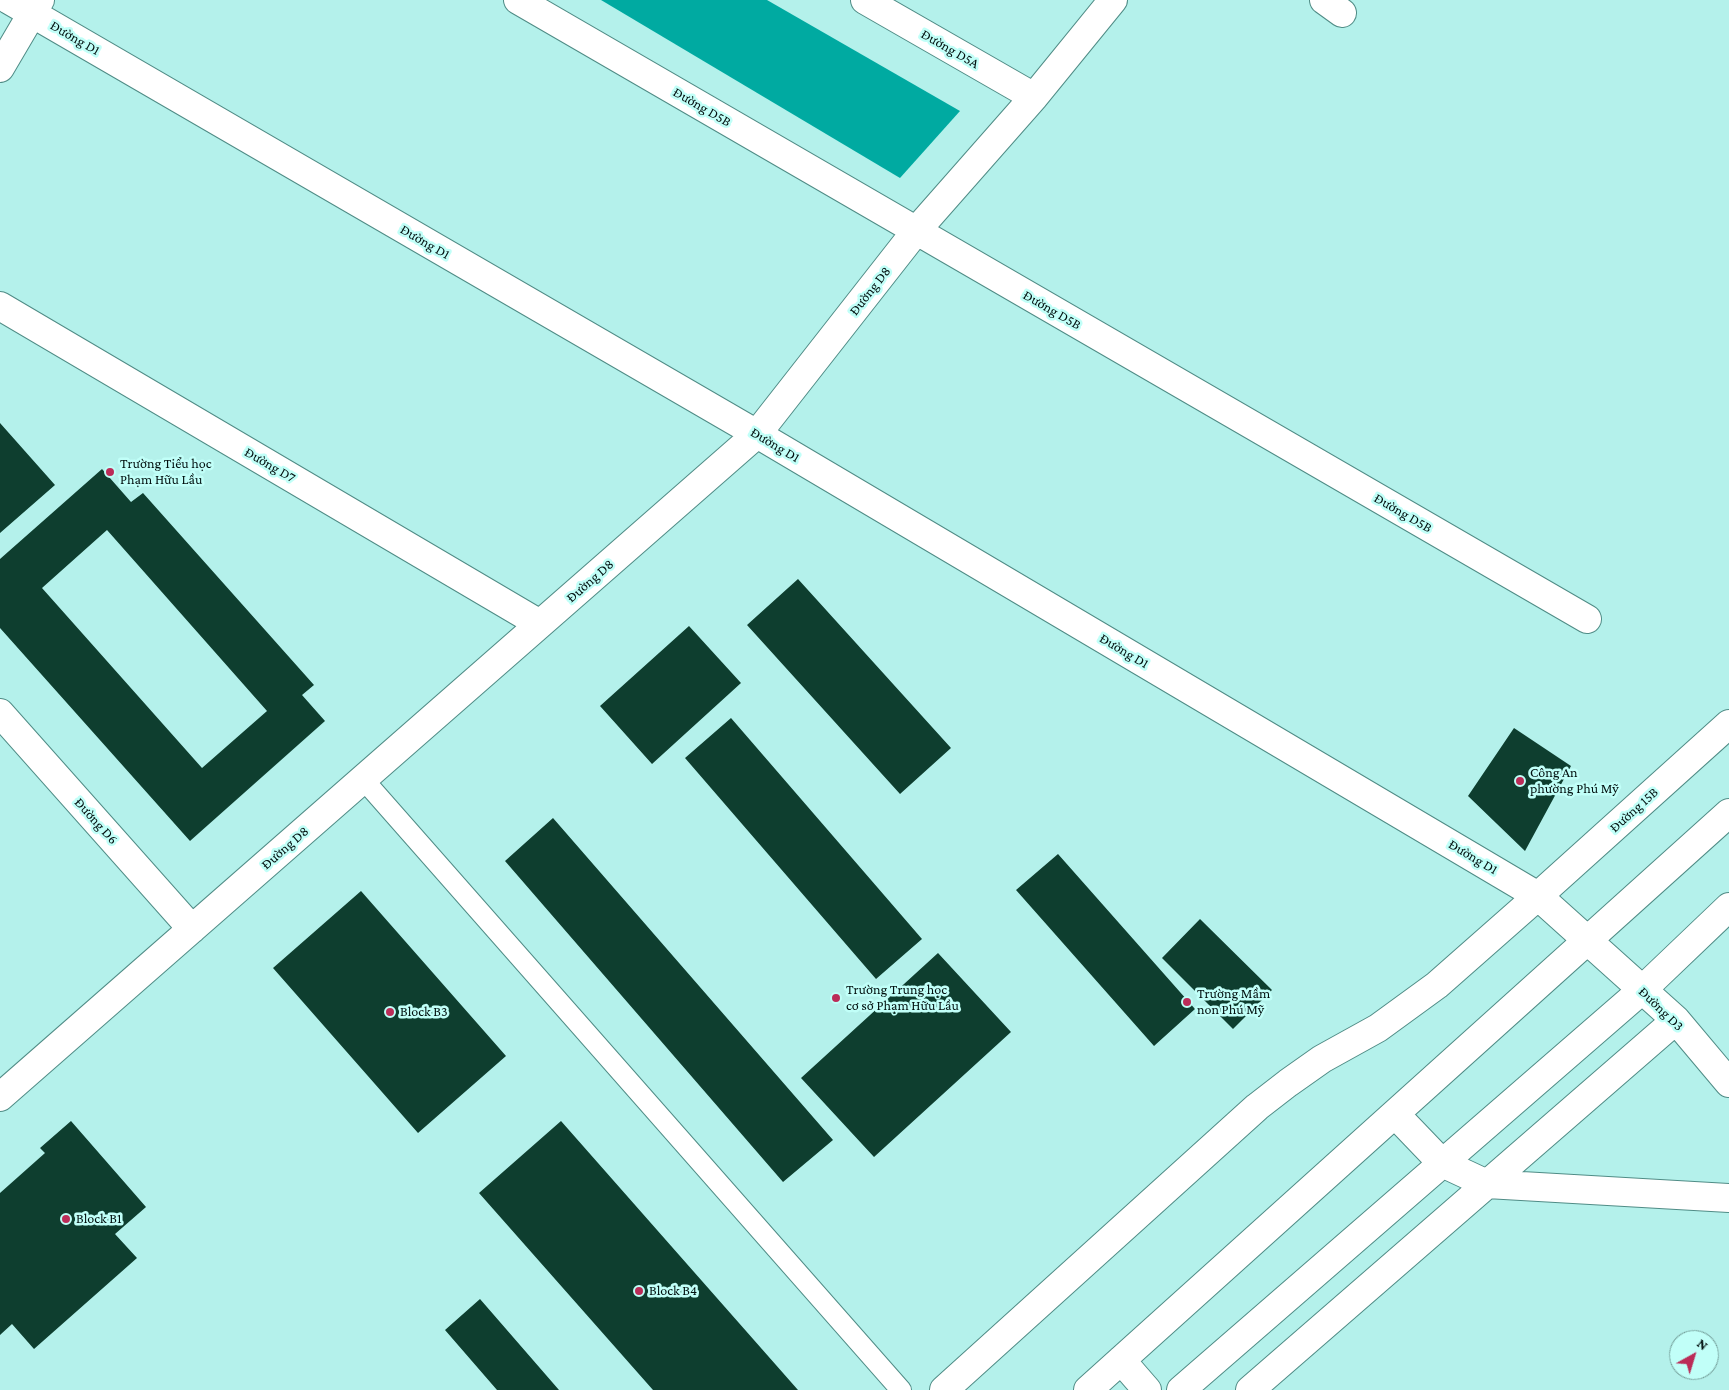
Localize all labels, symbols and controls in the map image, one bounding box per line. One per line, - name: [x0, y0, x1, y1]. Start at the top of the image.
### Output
- street label: Đường D1: [47, 17, 103, 59]
- street label: Đường D5A: [918, 26, 982, 72]
- street label: Đường D5B: [670, 84, 734, 130]
- street label: Đường D1: [397, 221, 453, 263]
- street label: Đường D8: [846, 263, 894, 319]
- street label: Đường D5B: [1020, 287, 1084, 333]
- street label: Đường D1: [747, 424, 803, 466]
- street label: Đường D7: [242, 444, 298, 486]
- place label: Trường Tiểu học Phạm Hữu Lầu: [120, 456, 212, 488]
- marker: Trường Tiểu học Phạm Hữu Lầu: [104, 466, 116, 478]
- street label: Đường D5B: [1371, 490, 1435, 536]
- street label: Đường D8: [563, 556, 617, 606]
- street label: Đường D1: [1096, 630, 1152, 672]
- place label: Công An phường Phú Mỹ: [1530, 765, 1619, 798]
- marker: Công An phường Phú Mỹ: [1514, 775, 1526, 787]
- street label: Đường 15B: [1606, 784, 1662, 836]
- street label: Đường D6: [71, 794, 121, 848]
- street label: Đường D8: [258, 823, 312, 873]
- street label: Đường D1: [1445, 836, 1501, 878]
- place label: Trường Trung học cơ sở Phạm Hữu Lầu: [846, 982, 959, 1014]
- street label: Đường D3: [1635, 983, 1687, 1035]
- place label: Trường Mầm non Phú Mỹ: [1197, 986, 1270, 1019]
- marker: Trường Trung học cơ sở Phạm Hữu Lầu: [830, 992, 842, 1004]
- marker: Trường Mầm non Phú Mỹ: [1181, 996, 1193, 1008]
- place label: Block B3: [400, 1004, 448, 1020]
- marker: Block B3: [384, 1006, 396, 1018]
- place label: Block B1: [76, 1211, 122, 1227]
- marker: Block B1: [60, 1213, 72, 1225]
- place label: Block B4: [649, 1283, 697, 1299]
- marker: Block B4: [633, 1285, 645, 1297]
- north arrow: [1669, 1330, 1719, 1380]
- text: N: [1694, 1335, 1712, 1353]

